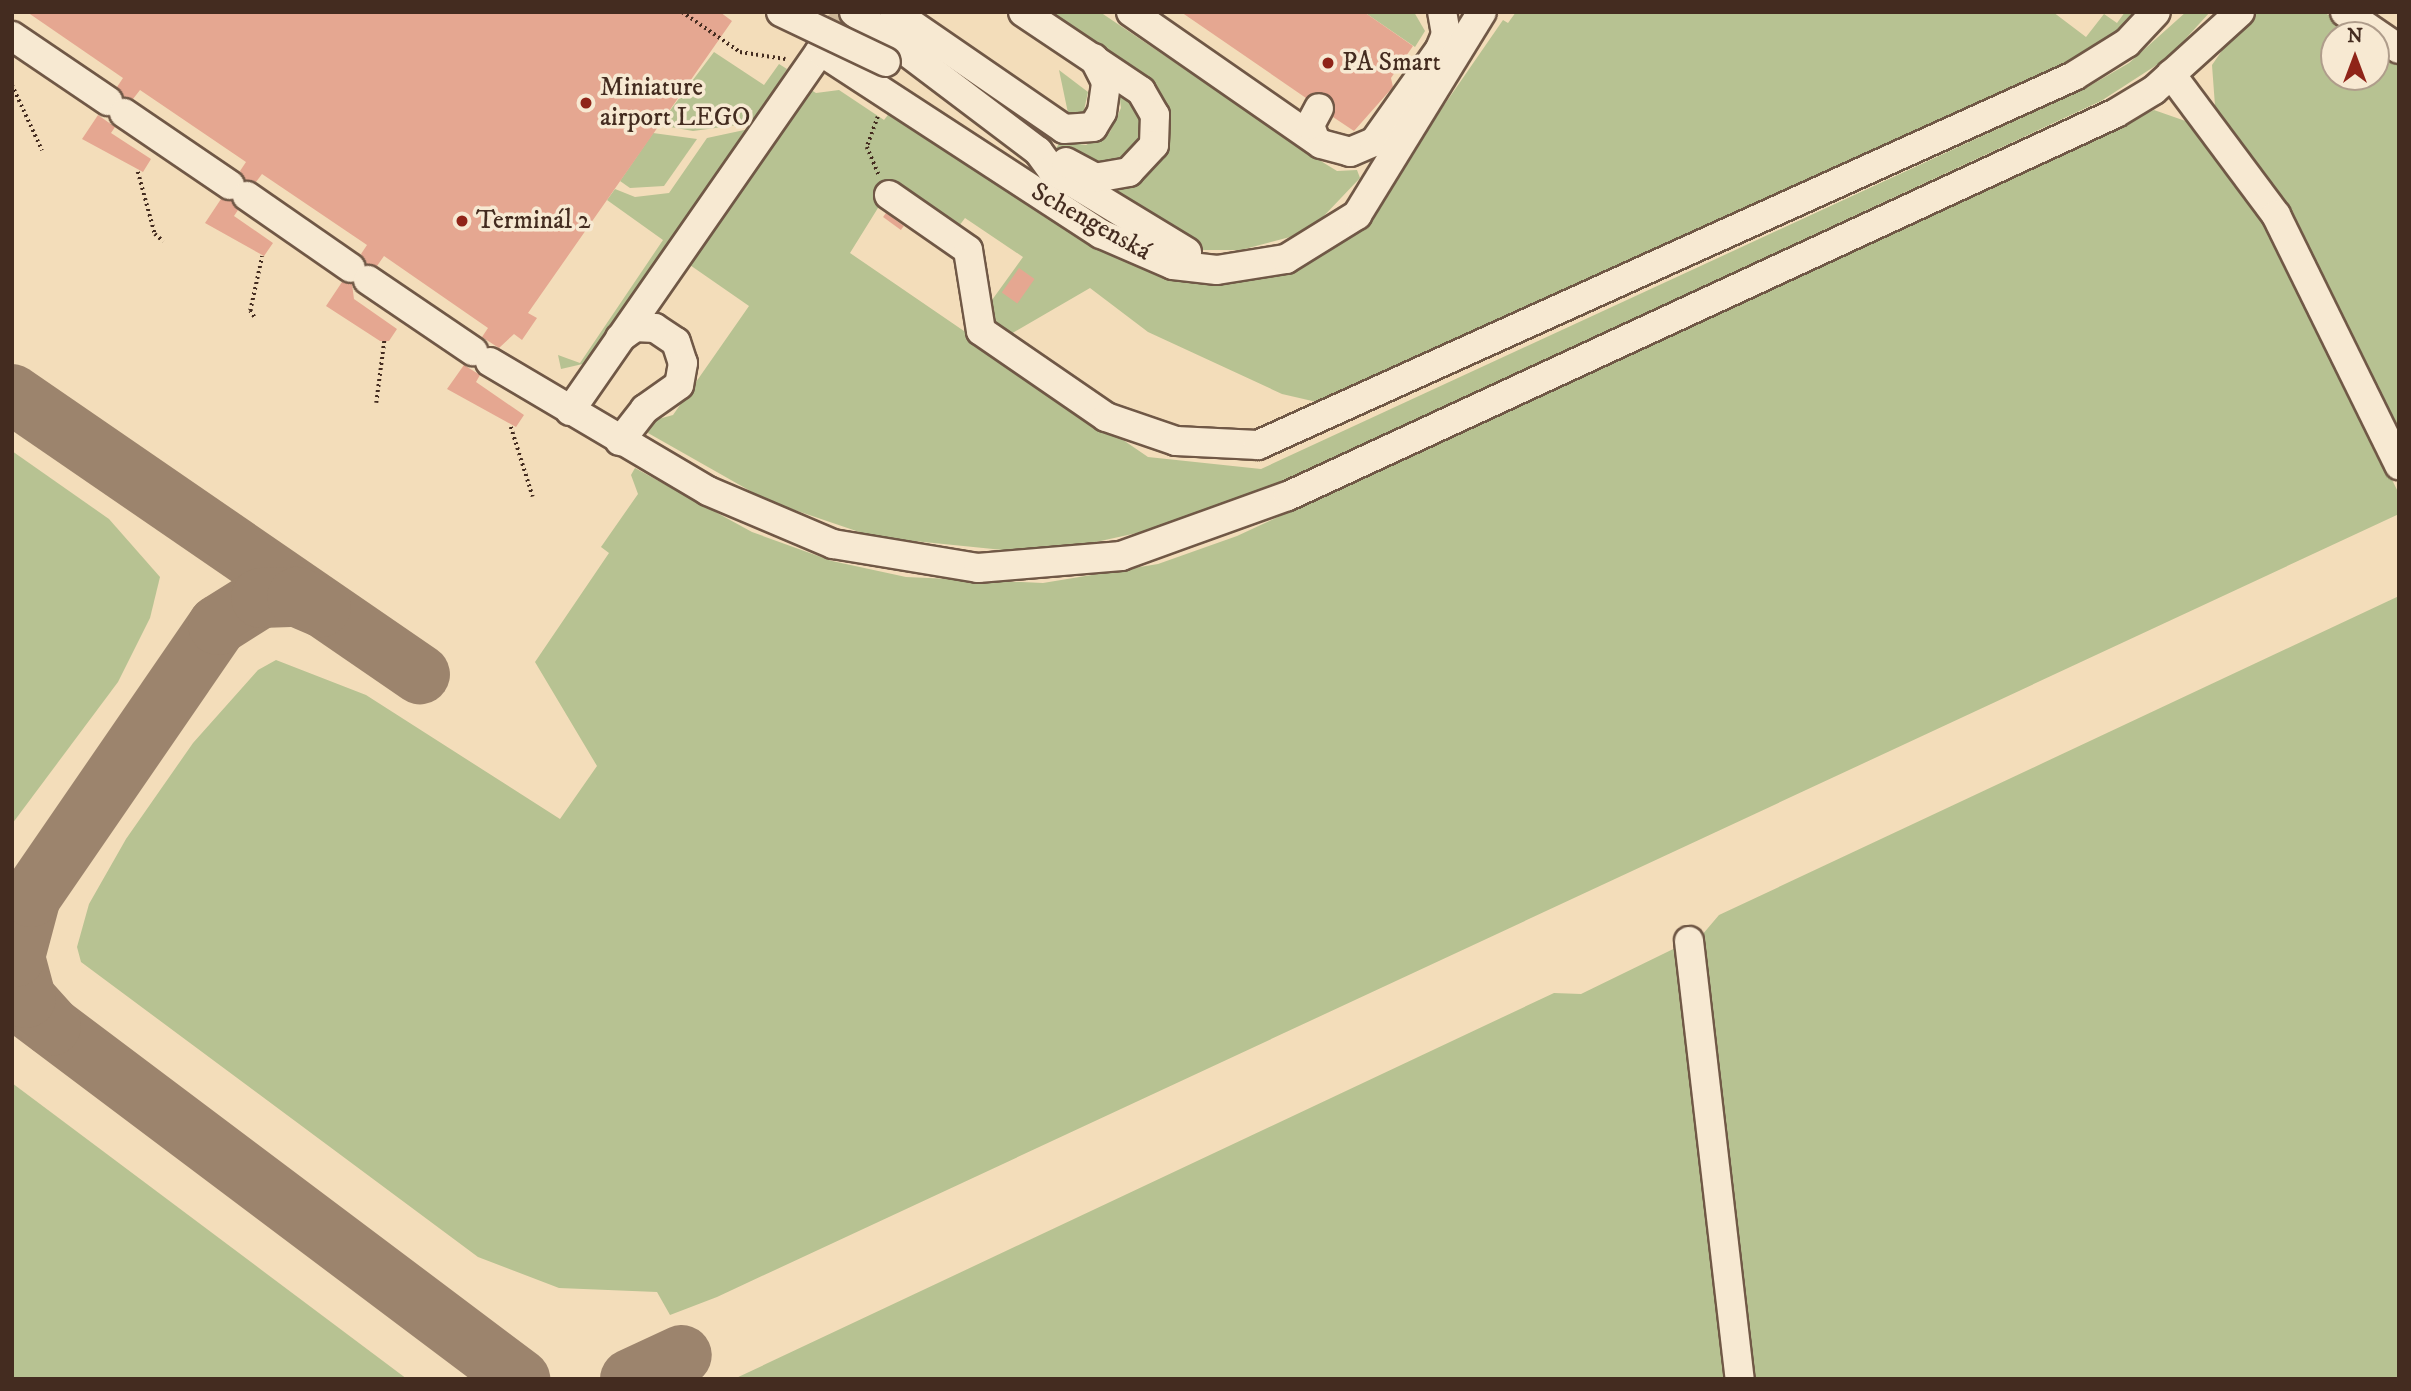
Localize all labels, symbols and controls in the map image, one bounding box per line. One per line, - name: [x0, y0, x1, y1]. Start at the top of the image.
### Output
- north arrow: [2320, 21, 2390, 91]
- text: N: [2347, 25, 2363, 48]
- place label: PA Smart: [1342, 47, 1441, 79]
- marker: PA Smart: [1320, 55, 1336, 71]
- place label: Miniature airport LEGO: [600, 72, 750, 134]
- marker: Miniature airport LEGO: [578, 95, 594, 111]
- street label: Schengenská: [1026, 176, 1156, 268]
- place label: Terminál 2: [476, 205, 591, 237]
- marker: Terminál 2: [454, 213, 470, 229]

